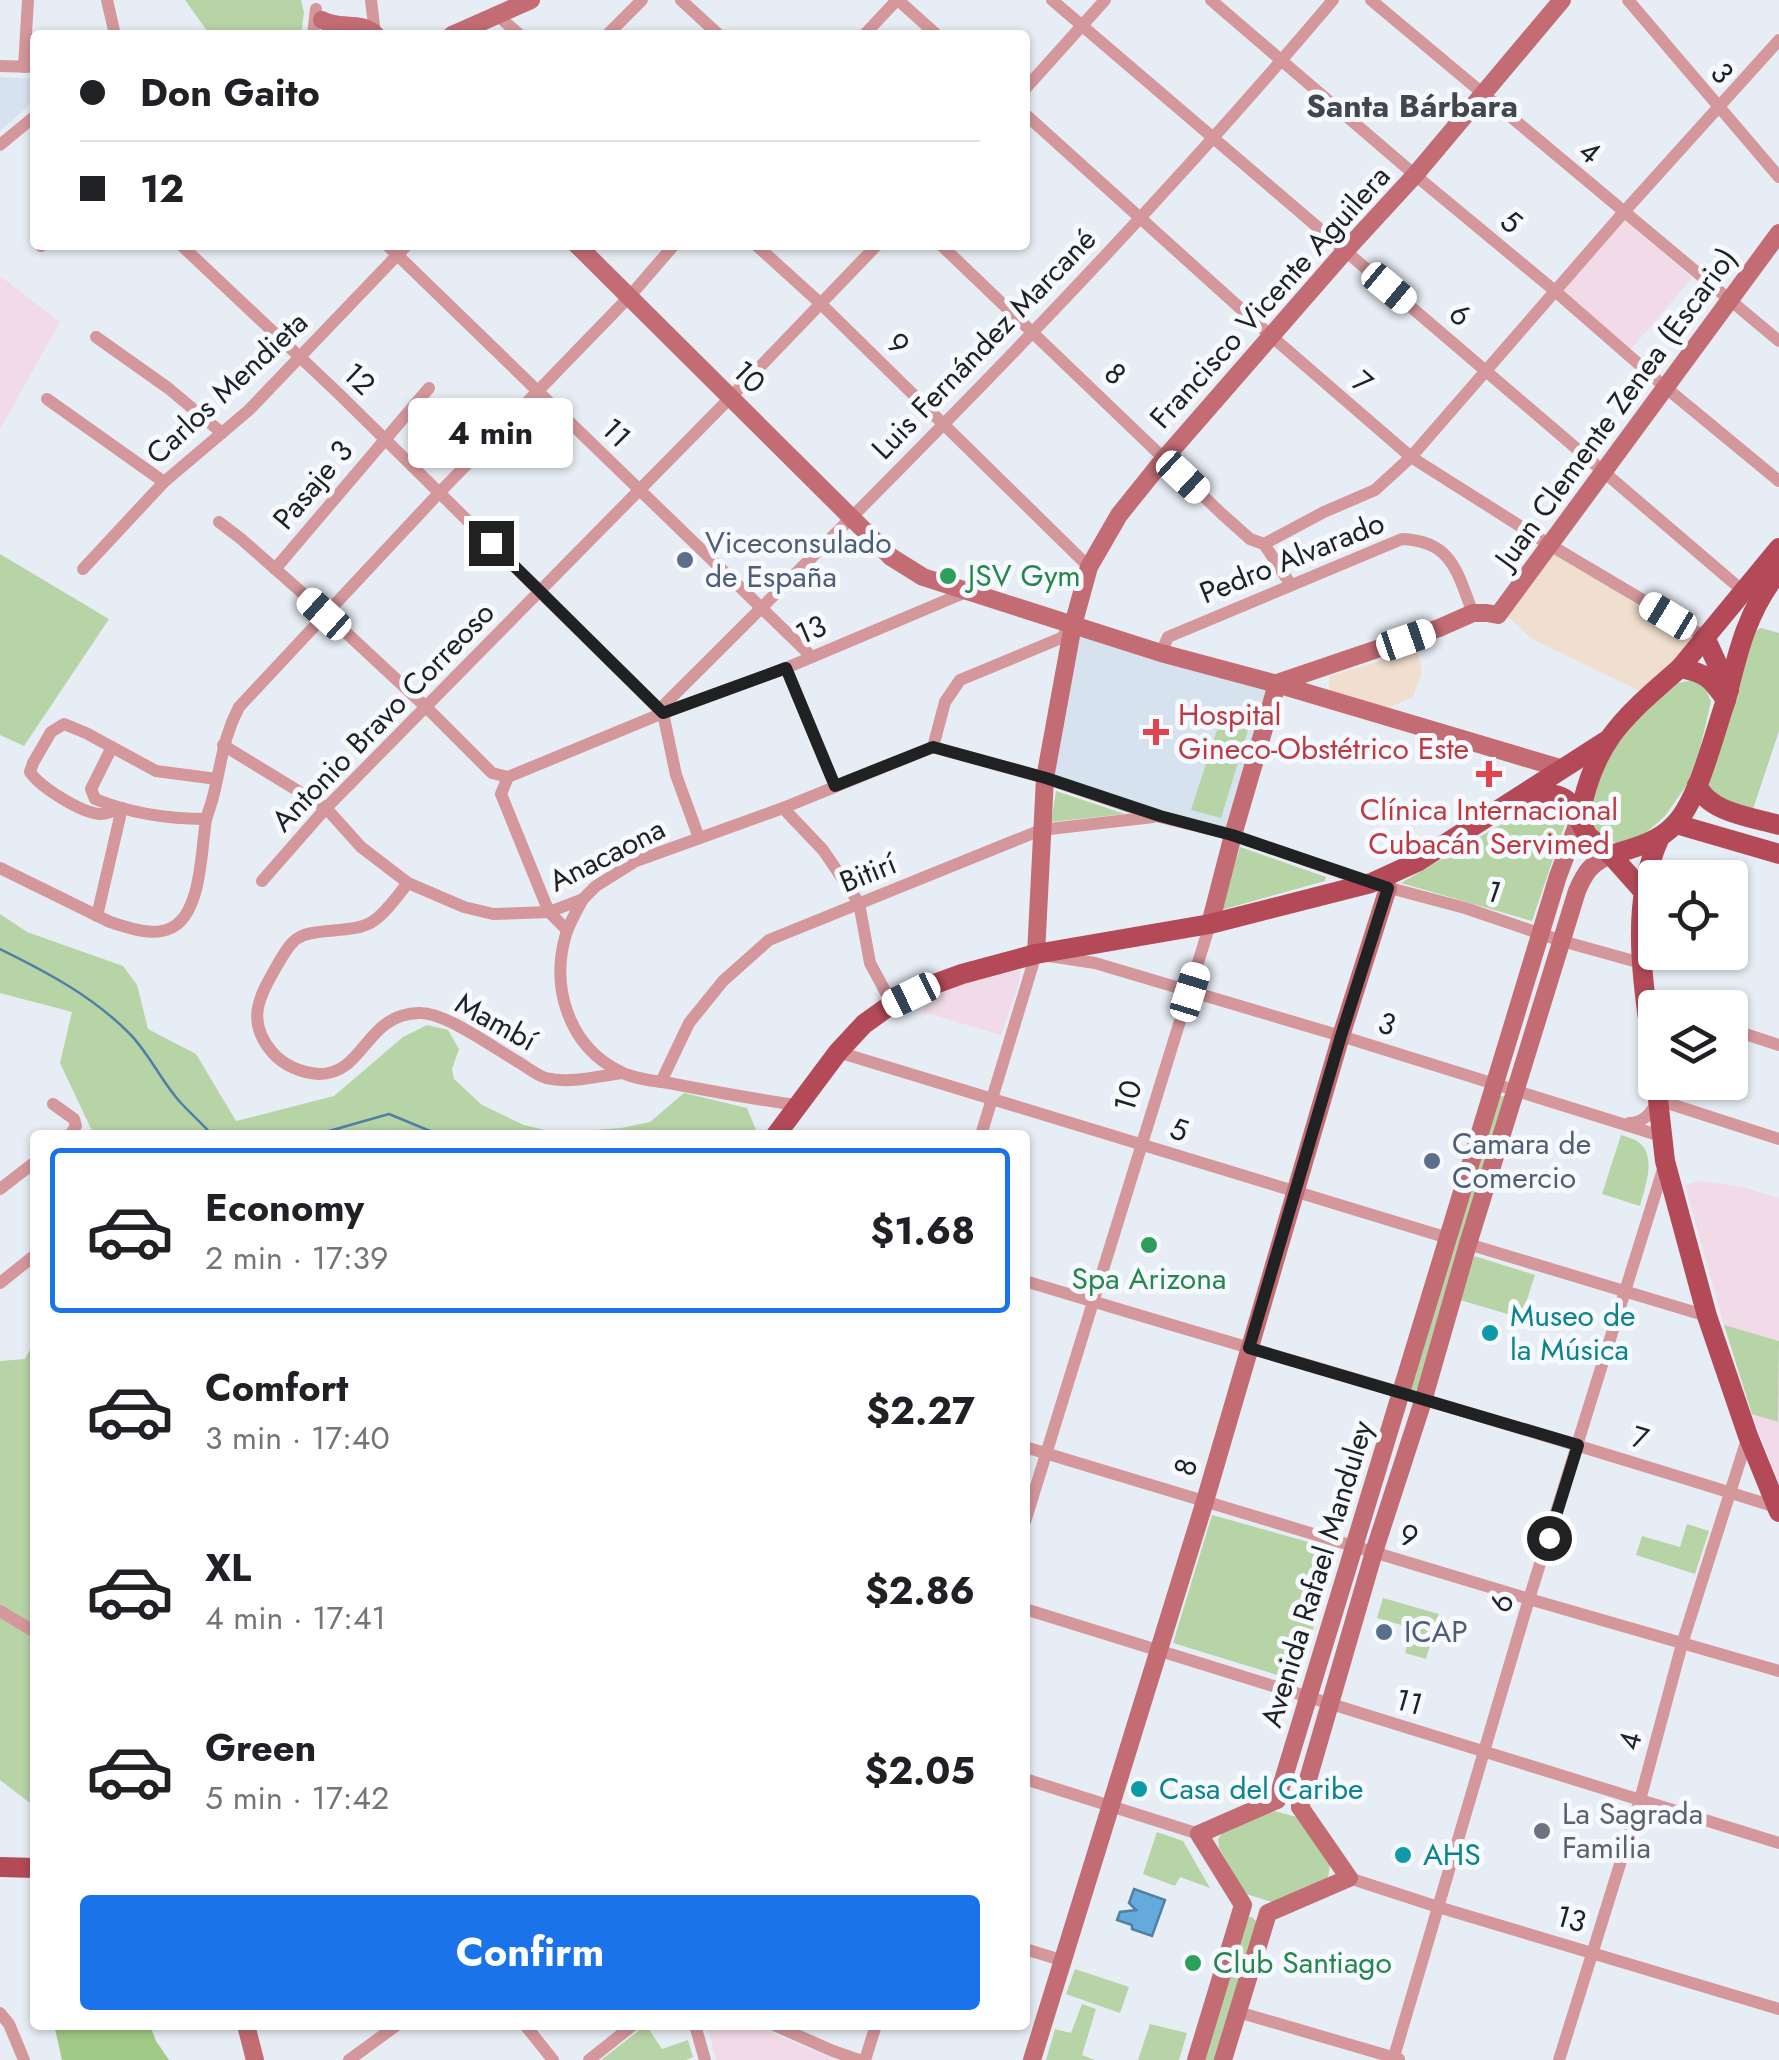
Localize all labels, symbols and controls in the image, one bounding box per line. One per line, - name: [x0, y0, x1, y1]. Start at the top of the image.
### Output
- street label: 3: [1701, 53, 1744, 93]
- text: Don Gaito: [140, 65, 320, 120]
- district label: Santa Bárbara: [1306, 83, 1518, 129]
- street label: 4: [1570, 130, 1611, 174]
- street label: Francisco Vicente Aguilera: [1140, 156, 1400, 438]
- text: 12: [140, 161, 184, 216]
- street label: 5: [1491, 200, 1531, 244]
- street label: Luis Fernández Marcané: [862, 218, 1106, 469]
- street label: Juan Clemente Zenea (Escario): [1482, 238, 1747, 580]
- car: [1356, 257, 1422, 319]
- street label: 6: [1440, 293, 1481, 337]
- street label: Carlos Mendieta: [136, 301, 317, 474]
- street label: 9: [877, 322, 919, 365]
- street label: 10: [723, 350, 776, 403]
- street label: 8: [1095, 352, 1136, 395]
- street label: 12: [333, 353, 385, 405]
- street label: 7: [1342, 360, 1383, 403]
- callout: 4 min: [408, 398, 574, 468]
- street label: 11: [592, 408, 641, 457]
- text: 4 min: [448, 410, 533, 456]
- street label: Pasaje 3: [262, 431, 363, 539]
- car: [1151, 446, 1215, 508]
- street label: Pedro Alvarado: [1193, 501, 1391, 614]
- route end: [469, 521, 514, 566]
- place label: Viceconsulado de España: [705, 521, 892, 598]
- marker: Viceconsulado de España: [674, 549, 696, 571]
- place label: JSV Gym: [964, 554, 1081, 597]
- marker: JSV Gym: [937, 565, 959, 587]
- car: [292, 583, 356, 645]
- car: [1635, 588, 1701, 644]
- street label: Antonio Bravo Correoso: [261, 592, 504, 841]
- street label: 13: [789, 604, 833, 655]
- car: [1373, 616, 1439, 664]
- place label: Hospital Gineco-Obstétrico Este: [1178, 693, 1469, 770]
- marker: Hospital Gineco-Obstétrico Este: [1143, 719, 1169, 745]
- marker: Clínica Internacional Cubacán Servimed: [1476, 761, 1502, 787]
- place label: Clínica Internacional Cubacán Servimed: [1360, 788, 1618, 865]
- street label: Anacaona: [541, 807, 672, 902]
- street label: Bitirí: [833, 841, 904, 903]
- map controls: [1638, 860, 1748, 1100]
- button: locate: [1638, 860, 1748, 970]
- street label: 1: [1481, 869, 1508, 914]
- car: [1167, 959, 1213, 1025]
- car: [877, 968, 945, 1022]
- street label: Mambí: [448, 982, 546, 1062]
- button: layers: [1638, 990, 1748, 1100]
- street label: 3: [1373, 1001, 1402, 1047]
- street label: 10: [1102, 1075, 1153, 1117]
- street label: 5: [1165, 1106, 1194, 1153]
- place label: Camara de Comercio: [1452, 1122, 1591, 1199]
- marker: Camara de Comercio: [1421, 1150, 1443, 1172]
- text: Economy: [205, 1180, 364, 1235]
- icon: car: [85, 1186, 175, 1276]
- text: $1.68: [871, 1203, 975, 1258]
- marker: Spa Arizona: [1138, 1234, 1160, 1256]
- text: 2 min · 17:39: [205, 1235, 388, 1281]
- place label: Spa Arizona: [1072, 1257, 1226, 1300]
- place label: Museo de la Música: [1510, 1294, 1636, 1371]
- marker: Museo de la Música: [1479, 1322, 1501, 1344]
- text: Comfort: [205, 1360, 348, 1415]
- icon: car: [85, 1366, 175, 1456]
- text: $2.27: [866, 1383, 975, 1438]
- street label: Avenida Rafael Manduley: [1249, 1414, 1384, 1732]
- text: 3 min · 17:40: [205, 1415, 390, 1461]
- street label: 7: [1626, 1415, 1654, 1460]
- street label: 8: [1163, 1453, 1208, 1481]
- street label: 9: [1395, 1512, 1424, 1559]
- route start: [1527, 1516, 1572, 1561]
- text: XL: [205, 1540, 251, 1595]
- icon: car: [85, 1546, 175, 1636]
- text: $2.86: [865, 1563, 975, 1618]
- street label: 6: [1478, 1588, 1525, 1617]
- text: 4 min · 17:41: [205, 1595, 386, 1641]
- place label: ICAP: [1404, 1610, 1468, 1653]
- marker: ICAP: [1373, 1621, 1395, 1643]
- street label: 11: [1390, 1677, 1428, 1726]
- text: Green: [205, 1720, 316, 1775]
- icon: car: [85, 1726, 175, 1816]
- street label: 4: [1606, 1727, 1653, 1755]
- text: $2.05: [865, 1743, 975, 1798]
- place label: Casa del Caribe: [1159, 1767, 1364, 1810]
- text: 5 min · 17:42: [205, 1775, 389, 1821]
- marker: Casa del Caribe: [1128, 1778, 1150, 1800]
- place label: La Sagrada Familia: [1562, 1792, 1703, 1869]
- marker: La Sagrada Familia: [1531, 1820, 1553, 1842]
- place label: AHS: [1423, 1833, 1481, 1876]
- marker: AHS: [1392, 1844, 1414, 1866]
- street label: 13: [1551, 1894, 1591, 1943]
- button: Confirm: [80, 1895, 980, 2010]
- place label: Club Santiago: [1213, 1941, 1392, 1984]
- marker: Club Santiago: [1182, 1952, 1204, 1974]

